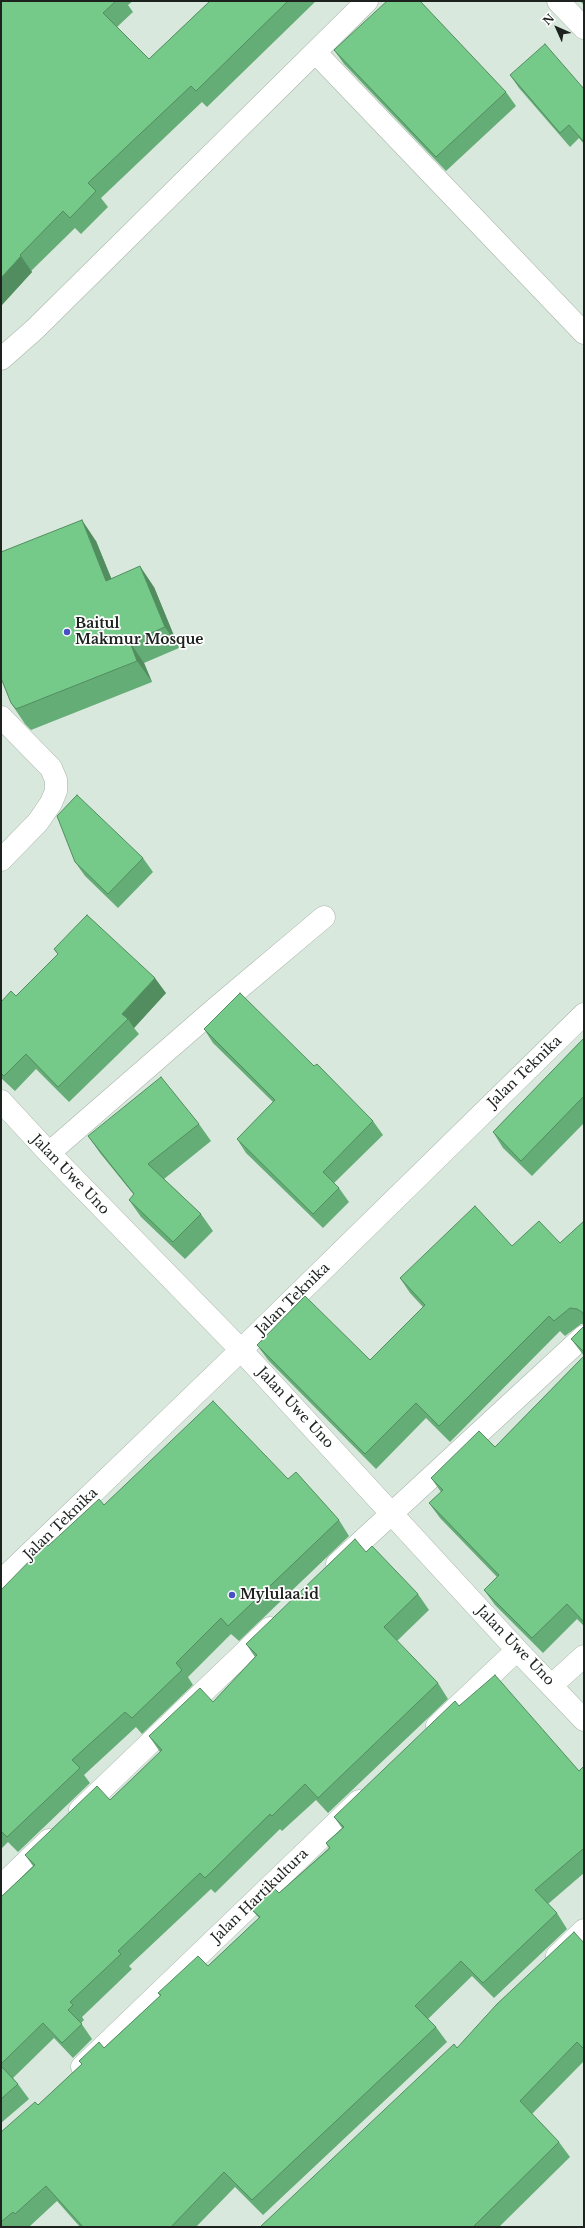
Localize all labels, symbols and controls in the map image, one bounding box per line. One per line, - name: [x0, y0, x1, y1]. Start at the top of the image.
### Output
- north arrow: [537, 8, 577, 48]
- text: N: [540, 11, 557, 28]
- place label: Baitul Makmur Mosque: [75, 616, 203, 648]
- marker: Baitul Makmur Mosque: [62, 627, 72, 637]
- street label: Jalan Teknika: [485, 1033, 565, 1111]
- street label: Jalan Uwe Uno: [28, 1132, 112, 1218]
- street label: Jalan Teknika: [253, 1260, 333, 1338]
- street label: Jalan Uwe Uno: [253, 1364, 337, 1452]
- street label: Jalan Teknika: [21, 1485, 101, 1563]
- place label: Mylulaa.id: [240, 1587, 319, 1603]
- marker: Mylulaa.id: [227, 1590, 237, 1600]
- street label: Jalan Uwe Uno: [473, 1603, 557, 1689]
- street label: Jalan Hartikultura: [208, 1846, 312, 1946]

